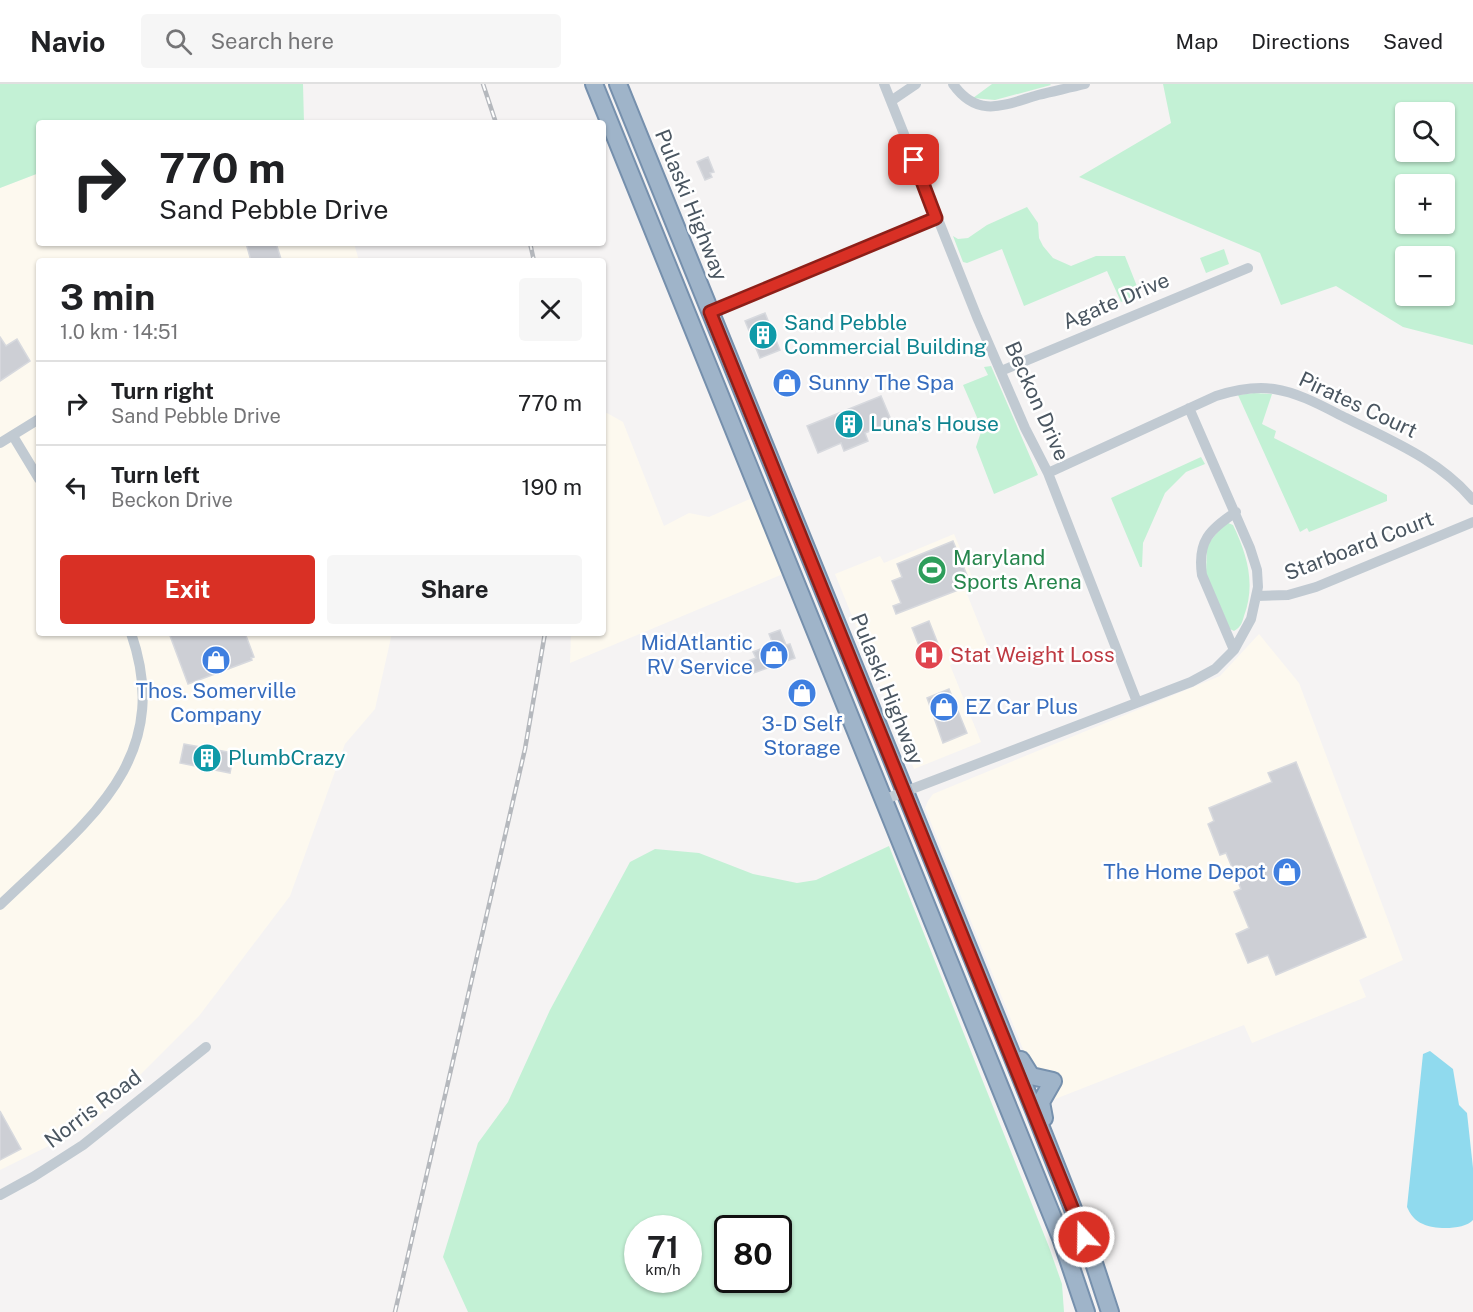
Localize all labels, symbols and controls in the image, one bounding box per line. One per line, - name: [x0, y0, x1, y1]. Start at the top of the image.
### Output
- search box: [141, 14, 561, 68]
- text: Navio: [30, 25, 105, 58]
- icon: search: [162, 25, 195, 58]
- text: Search here: [210, 28, 334, 54]
- text: Map: [1176, 29, 1218, 54]
- text: Directions: [1251, 29, 1350, 54]
- text: Saved: [1383, 29, 1443, 54]
- map controls: [1395, 102, 1455, 306]
- button: search: [1395, 102, 1455, 162]
- street label: Pulaski Highway: [650, 126, 733, 284]
- pin: [888, 134, 939, 185]
- text: 770 m: [159, 143, 286, 192]
- icon: arrive: [897, 143, 930, 176]
- icon: right: [60, 144, 138, 222]
- button: +: [1395, 174, 1455, 234]
- text: Sand Pebble Drive: [159, 193, 388, 225]
- button: −: [1395, 246, 1455, 306]
- street label: Agate Drive: [1059, 267, 1173, 334]
- text: 3 min: [60, 276, 155, 318]
- button: close: [519, 278, 582, 341]
- place label: Sand Pebble Commercial Building: [784, 310, 987, 359]
- building icon: Sand Pebble Commercial Building: [747, 319, 779, 351]
- text: 1.0 km · 14:51: [60, 320, 179, 344]
- street label: Beckon Drive: [1000, 337, 1075, 464]
- street label: Pirates Court: [1295, 366, 1421, 443]
- shop icon: Sunny The Spa: [771, 367, 803, 399]
- place label: Sunny The Spa: [808, 370, 954, 395]
- text: Turn right: [111, 378, 214, 404]
- icon: right: [60, 387, 93, 420]
- text: 770 m: [518, 390, 582, 416]
- text: Sand Pebble Drive: [111, 404, 281, 428]
- building icon: Luna's House: [833, 408, 865, 440]
- place label: Luna's House: [870, 411, 999, 436]
- text: Turn left: [111, 462, 200, 488]
- icon: left: [60, 471, 93, 504]
- text: 190 m: [522, 474, 582, 500]
- text: Beckon Drive: [111, 488, 233, 512]
- street label: Starboard Court: [1281, 506, 1437, 585]
- place label: Maryland Sports Arena: [953, 545, 1082, 594]
- sports icon: Maryland Sports Arena: [916, 554, 948, 586]
- button: Exit: [60, 555, 315, 624]
- button: Share: [327, 555, 582, 624]
- street label: Pulaski Highway: [846, 610, 929, 768]
- place label: MidAtlantic RV Service: [640, 630, 753, 679]
- shop icon: MidAtlantic RV Service: [758, 639, 790, 671]
- hospital icon: Stat Weight Loss: [913, 639, 945, 671]
- place label: Stat Weight Loss: [950, 642, 1115, 667]
- shop icon: Thos. Somerville Company: [200, 644, 232, 676]
- shop icon: 3-D Self Storage: [786, 677, 818, 709]
- place label: Thos. Somerville Company: [136, 678, 296, 727]
- shop icon: EZ Car Plus: [928, 691, 960, 723]
- place label: EZ Car Plus: [965, 694, 1078, 719]
- place label: 3-D Self Storage: [762, 711, 842, 760]
- building icon: PlumbCrazy: [191, 742, 223, 774]
- place label: PlumbCrazy: [228, 745, 345, 770]
- shop icon: The Home Depot: [1271, 856, 1303, 888]
- place label: The Home Depot: [1103, 859, 1266, 884]
- street label: Norris Road: [39, 1064, 146, 1153]
- position arrow: [1052, 1205, 1116, 1269]
- speed limit sign: 80: [714, 1215, 792, 1293]
- text: 71: [647, 1229, 679, 1265]
- text: km/h: [645, 1261, 681, 1278]

